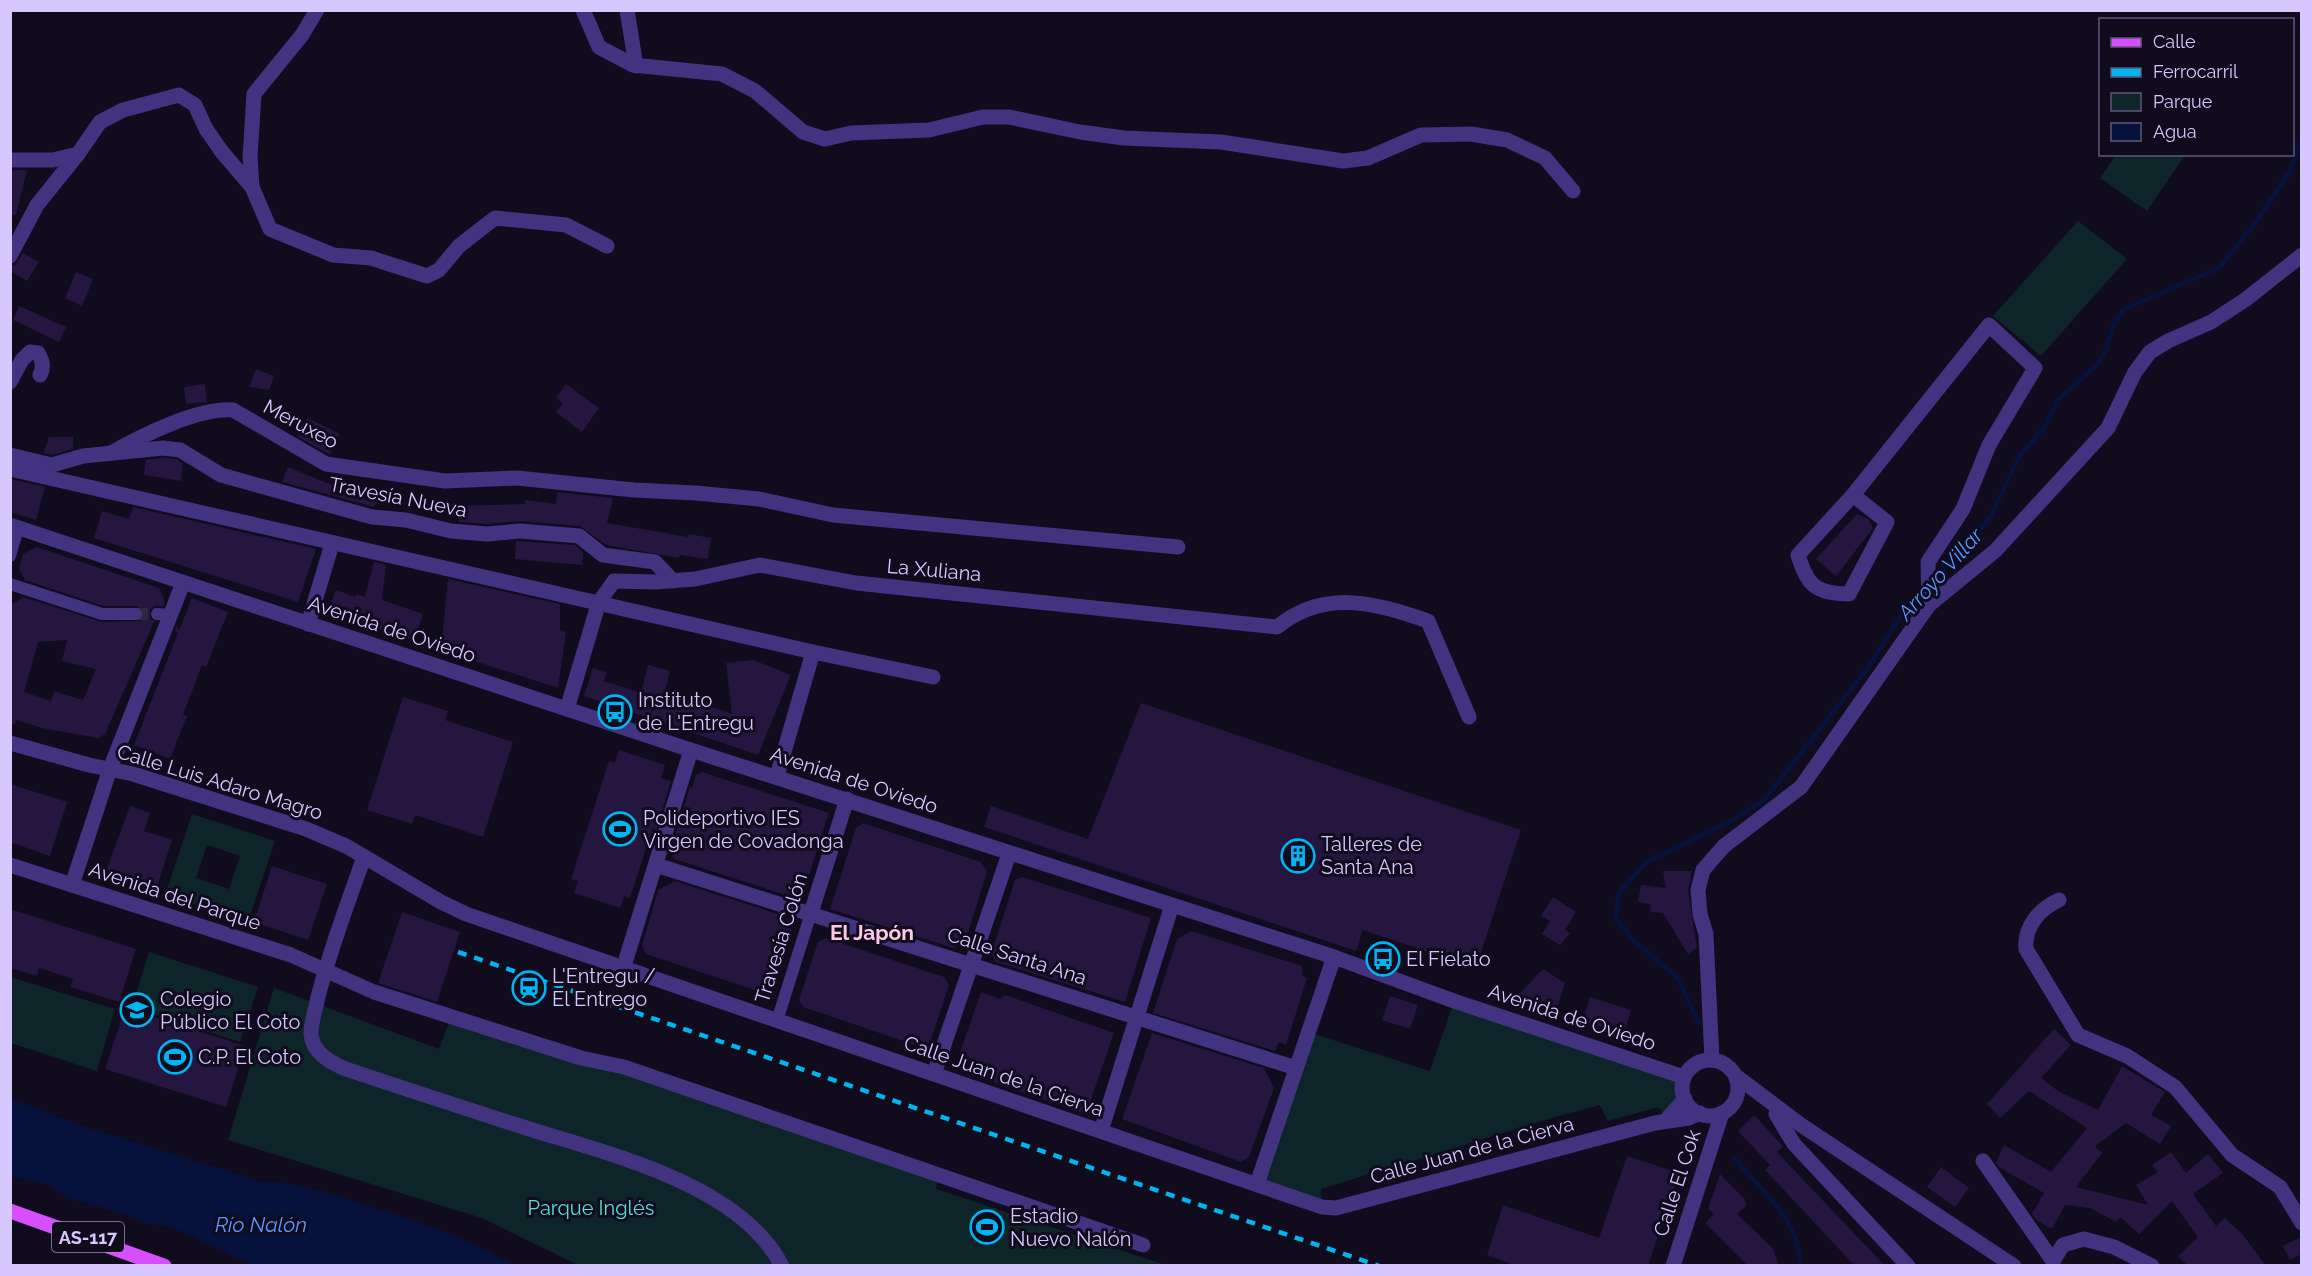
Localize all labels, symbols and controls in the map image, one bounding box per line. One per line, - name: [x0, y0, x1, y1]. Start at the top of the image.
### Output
- legend: [2099, 18, 2294, 156]
- text: Calle: [2153, 31, 2196, 52]
- text: Ferrocarril: [2153, 61, 2238, 82]
- text: Parque: [2153, 91, 2213, 112]
- text: Agua: [2153, 121, 2197, 142]
- street label: Meruxeo: [259, 394, 343, 454]
- street label: Travesía Nueva: [327, 472, 469, 522]
- water label: Arroyo Villar: [1892, 522, 1988, 626]
- street label: La Xuliana: [886, 554, 982, 586]
- street label: Avenida de Oviedo: [305, 591, 479, 667]
- place label: Instituto de L'Entregu: [638, 688, 754, 735]
- bus stop icon: Instituto de L'Entregu: [597, 694, 633, 730]
- street label: Calle Luis Adaro Magro: [114, 739, 326, 825]
- street label: Avenida de Oviedo: [767, 742, 941, 818]
- place label: Polideportivo IES Virgen de Covadonga: [643, 806, 844, 853]
- sports icon: Polideportivo IES Virgen de Covadonga: [602, 811, 638, 847]
- place label: Talleres de Santa Ana: [1321, 832, 1422, 879]
- building icon: Talleres de Santa Ana: [1280, 838, 1316, 874]
- street label: Avenida del Parque: [86, 857, 264, 935]
- street label: Travesía Colón: [750, 870, 812, 1006]
- district label: El Japón: [830, 920, 914, 945]
- street label: Calle Santa Ana: [944, 922, 1090, 990]
- bus stop icon: El Fielato: [1365, 941, 1401, 977]
- place label: El Fielato: [1406, 947, 1491, 971]
- place label: L'Entregu / El Entrego: [552, 964, 656, 1011]
- station icon: L'Entregu / El Entrego: [511, 970, 547, 1006]
- street label: Avenida de Oviedo: [1485, 979, 1659, 1055]
- place label: Colegio Público El Coto: [160, 987, 300, 1034]
- school or university icon: Colegio Público El Coto: [119, 992, 155, 1028]
- street label: Calle Juan de la Cierva: [901, 1031, 1107, 1121]
- sports icon: C.P. El Coto: [157, 1039, 193, 1075]
- place label: C.P. El Coto: [198, 1045, 301, 1069]
- street label: Calle Juan de la Cierva: [1368, 1111, 1576, 1189]
- street label: Calle El Cok: [1648, 1126, 1706, 1239]
- park label: Parque Inglés: [528, 1196, 654, 1220]
- place label: Estadio Nuevo Nalón: [1010, 1204, 1131, 1251]
- sports icon: Estadio Nuevo Nalón: [969, 1209, 1005, 1245]
- water label: Río Nalón: [215, 1212, 307, 1237]
- road number: AS-117: [52, 1222, 124, 1252]

